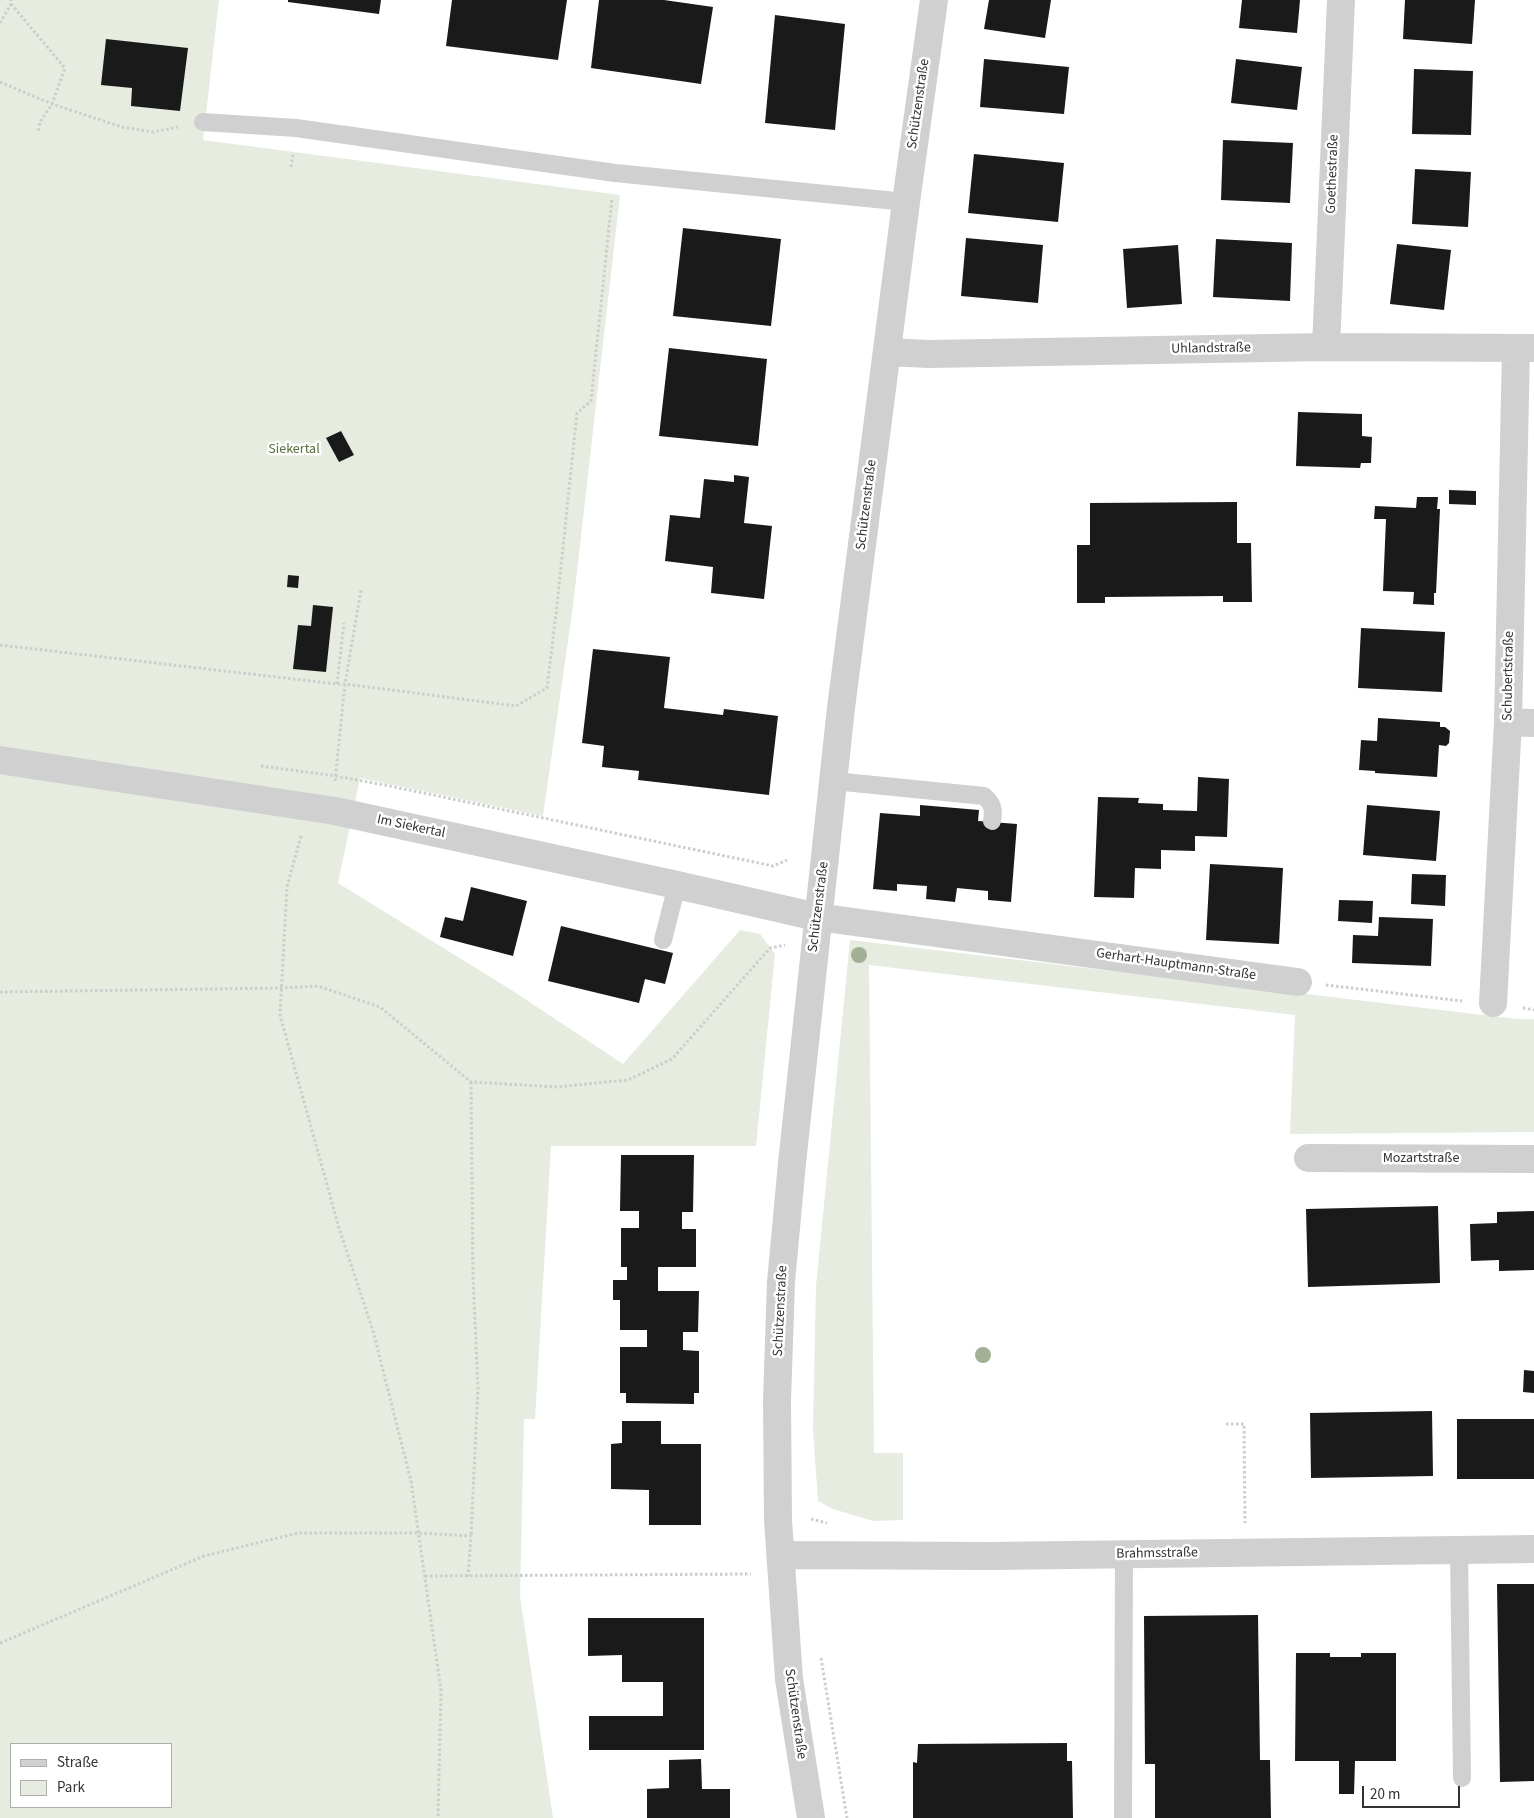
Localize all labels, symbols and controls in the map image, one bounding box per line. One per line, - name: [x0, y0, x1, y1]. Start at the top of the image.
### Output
- street label: Schützenstraße: [904, 58, 934, 150]
- street label: Goethestraße: [1323, 134, 1343, 214]
- street label: Uhlandstraße: [1171, 340, 1251, 358]
- park label: Siekertal: [268, 442, 320, 458]
- street label: Schützenstraße: [853, 459, 881, 551]
- street label: Schubertstraße: [1500, 631, 1518, 721]
- street label: Im Siekertal: [375, 812, 447, 842]
- street label: Schützenstraße: [805, 861, 833, 953]
- street label: Gerhart-Hauptmann-Straße: [1095, 945, 1257, 985]
- street label: Mozartstraße: [1383, 1151, 1459, 1167]
- street label: Schützenstraße: [770, 1265, 792, 1357]
- street label: Brahmsstraße: [1116, 1545, 1198, 1563]
- street label: Schützenstraße: [780, 1668, 810, 1760]
- legend: [10, 1743, 172, 1808]
- text: Straße: [57, 1752, 98, 1773]
- scale bar: [1364, 1776, 1462, 1808]
- text: Park: [57, 1777, 85, 1798]
- text: 20 m: [1370, 1784, 1400, 1805]

